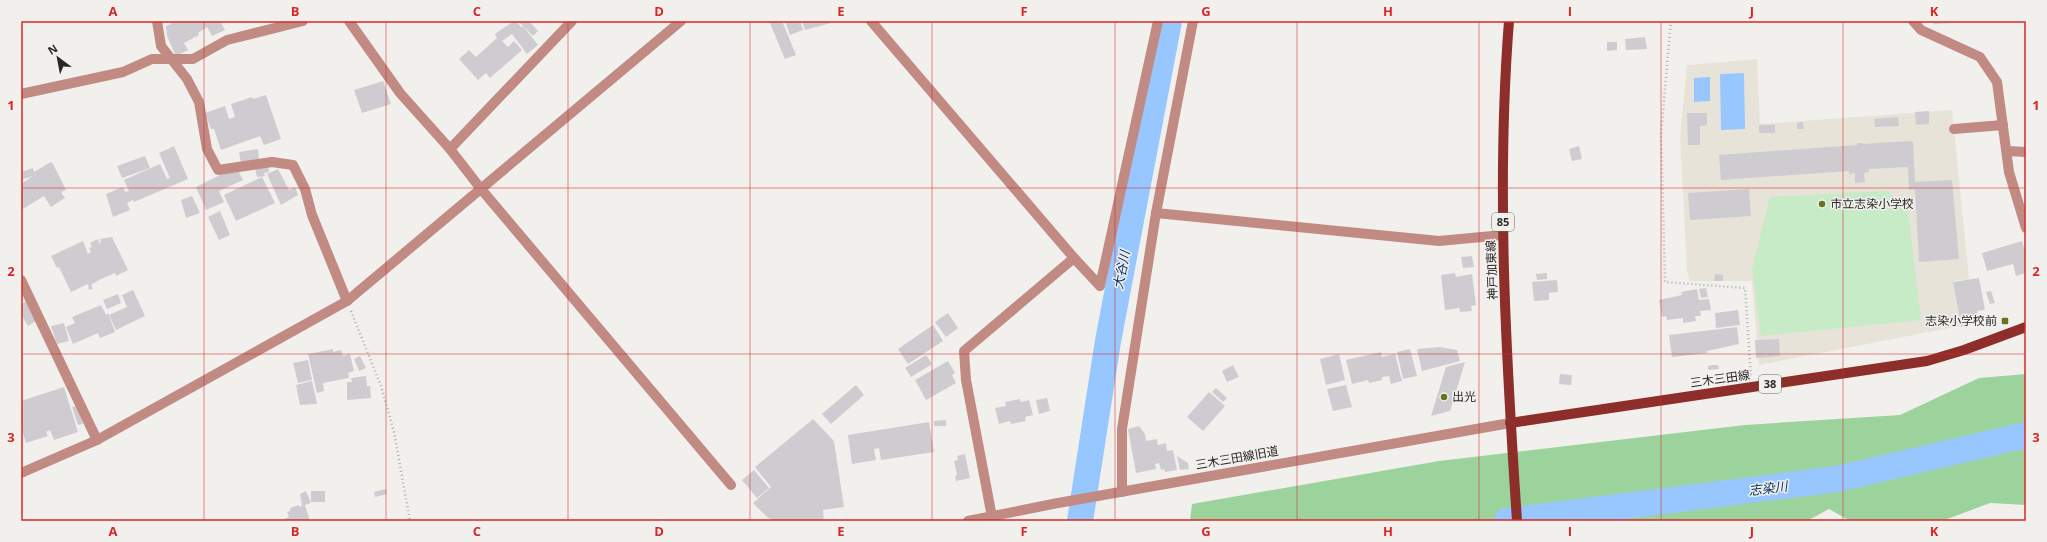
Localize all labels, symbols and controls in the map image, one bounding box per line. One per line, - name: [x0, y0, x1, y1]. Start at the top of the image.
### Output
- text: A: [109, 2, 118, 20]
- text: B: [291, 2, 300, 20]
- text: C: [473, 2, 481, 20]
- text: D: [654, 2, 664, 20]
- text: E: [837, 2, 845, 20]
- text: F: [1020, 2, 1028, 20]
- text: G: [1201, 2, 1211, 20]
- text: H: [1383, 2, 1393, 20]
- text: I: [1568, 2, 1572, 20]
- text: J: [1749, 2, 1754, 20]
- text: K: [1930, 2, 1939, 20]
- north arrow: [38, 38, 78, 78]
- text: N: [45, 40, 60, 58]
- text: 1: [7, 96, 15, 114]
- text: 1: [2032, 96, 2040, 114]
- place label: 市立志染小学校: [1830, 195, 1914, 212]
- marker: 市立志染小学校: [1817, 199, 1827, 209]
- road number: 85: [1492, 213, 1514, 231]
- street label: 神戸加東線: [1482, 240, 1501, 300]
- water label: 大谷川: [1108, 247, 1134, 291]
- text: 2: [7, 262, 15, 280]
- text: 2: [2032, 262, 2040, 280]
- place label: 志染小学校前: [1925, 312, 1997, 329]
- marker: 志染小学校前: [2000, 316, 2010, 326]
- street label: 三木三田線: [1689, 366, 1751, 391]
- road number: 38: [1759, 375, 1781, 393]
- place label: 出光: [1452, 388, 1476, 405]
- marker: 出光: [1439, 392, 1449, 402]
- text: 3: [7, 428, 15, 446]
- text: 3: [2032, 428, 2040, 446]
- street label: 三木三田線旧道: [1194, 442, 1280, 473]
- water label: 志染川: [1748, 476, 1790, 499]
- text: A: [109, 522, 118, 540]
- text: B: [291, 522, 300, 540]
- text: C: [473, 522, 481, 540]
- text: D: [654, 522, 664, 540]
- text: E: [837, 522, 845, 540]
- text: F: [1020, 522, 1028, 540]
- text: G: [1201, 522, 1211, 540]
- text: H: [1383, 522, 1393, 540]
- text: I: [1568, 522, 1572, 540]
- text: J: [1749, 522, 1754, 540]
- text: K: [1930, 522, 1939, 540]

